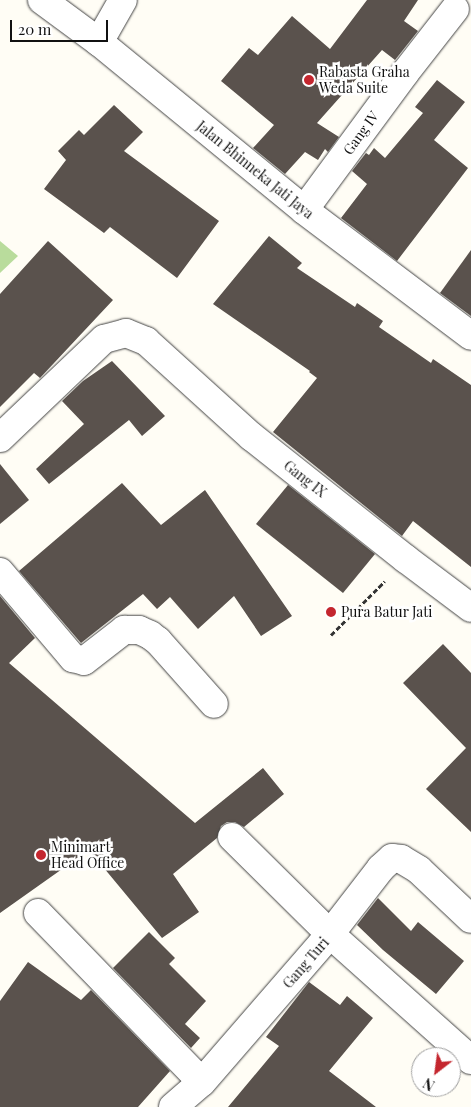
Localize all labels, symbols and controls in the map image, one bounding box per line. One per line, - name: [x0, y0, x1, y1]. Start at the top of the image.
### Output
- scale bar: [12, 10, 110, 42]
- text: 20 m: [18, 19, 51, 39]
- place label: Rabasta Graha Weda Suite: [319, 64, 410, 96]
- marker: Rabasta Graha Weda Suite: [303, 74, 315, 86]
- street label: Gang IV: [340, 108, 382, 158]
- street label: Jalan Bhinneka Jati Jaya: [193, 118, 317, 222]
- street label: Gang IX: [280, 457, 330, 501]
- place label: Pura Batur Jati: [341, 604, 433, 620]
- marker: Pura Batur Jati: [325, 606, 337, 618]
- place label: Minimart Head Office: [51, 839, 124, 872]
- marker: Minimart Head Office: [35, 849, 47, 861]
- street label: Gang Turi: [279, 934, 333, 992]
- north arrow: [411, 1047, 461, 1097]
- text: N: [420, 1074, 438, 1095]

